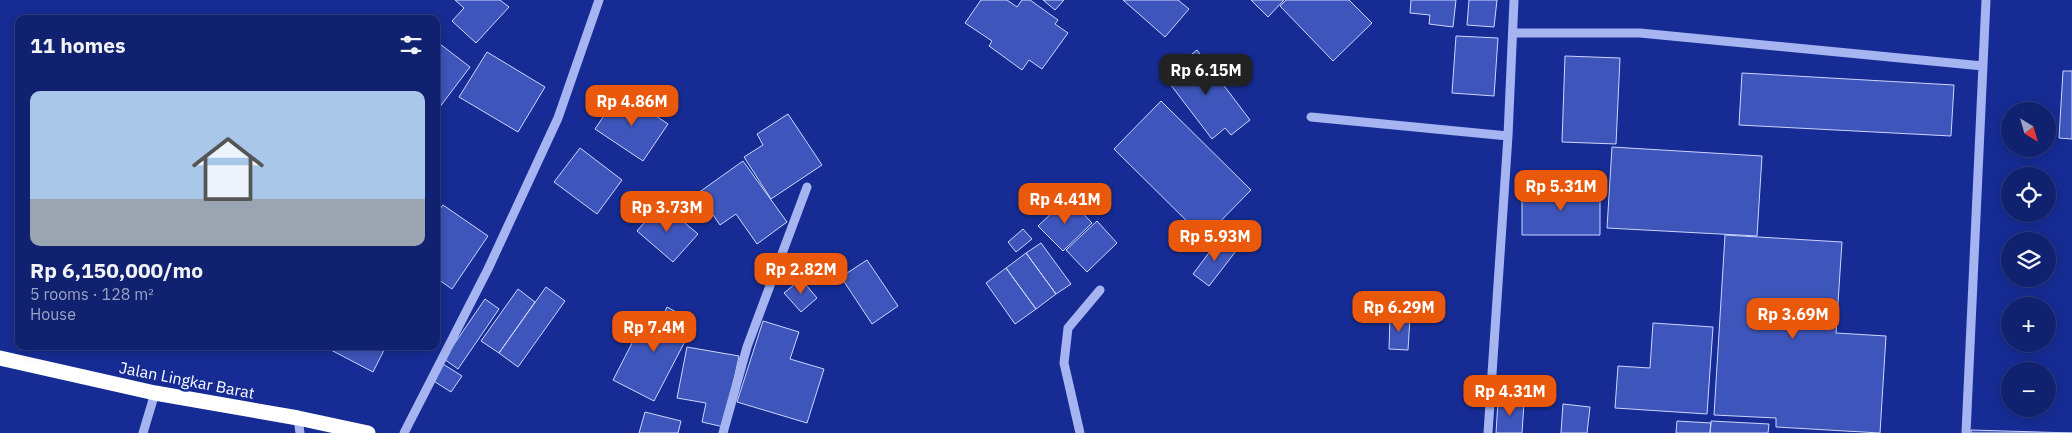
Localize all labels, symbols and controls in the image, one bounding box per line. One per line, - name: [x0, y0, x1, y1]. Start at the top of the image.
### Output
- text: 11 homes: [30, 31, 126, 59]
- icon: filters: [397, 31, 425, 59]
- pin: Rp 6.15M: [1154, 54, 1258, 96]
- text: Rp 6.15M: [1170, 60, 1242, 80]
- pin: Rp 4.86M: [580, 84, 684, 127]
- text: Rp 4.86M: [596, 91, 668, 111]
- north arrow: [2001, 102, 2056, 158]
- map controls: [2001, 102, 2056, 417]
- icon: home: [183, 124, 273, 214]
- button: locate: [2001, 167, 2056, 222]
- pin: Rp 5.31M: [1509, 170, 1613, 212]
- text: Rp 5.31M: [1525, 176, 1597, 196]
- pin: Rp 4.41M: [1013, 182, 1117, 225]
- text: Rp 4.41M: [1029, 189, 1101, 209]
- pin: Rp 3.73M: [615, 190, 719, 233]
- text: Rp 3.73M: [631, 197, 703, 217]
- pin: Rp 5.93M: [1163, 220, 1267, 262]
- text: Rp 5.93M: [1179, 226, 1251, 246]
- button: layers: [2001, 232, 2056, 287]
- pin: Rp 2.82M: [749, 252, 853, 295]
- text: Rp 6,150,000/mo: [30, 256, 203, 284]
- text: Rp 2.82M: [765, 259, 837, 279]
- text: 5 rooms · 128 m²: [30, 284, 154, 304]
- pin: Rp 6.29M: [1347, 290, 1451, 333]
- text: Rp 6.29M: [1363, 297, 1435, 317]
- button: +: [2001, 297, 2056, 352]
- pin: Rp 3.69M: [1741, 298, 1845, 340]
- text: House: [30, 304, 76, 324]
- text: Rp 3.69M: [1757, 304, 1829, 324]
- pin: Rp 7.4M: [608, 310, 700, 353]
- text: Rp 7.4M: [623, 317, 685, 337]
- street label: Jalan Lingkar Barat: [118, 357, 256, 403]
- button: −: [2001, 362, 2056, 417]
- pin: Rp 4.31M: [1458, 374, 1562, 417]
- text: Rp 4.31M: [1474, 381, 1546, 401]

